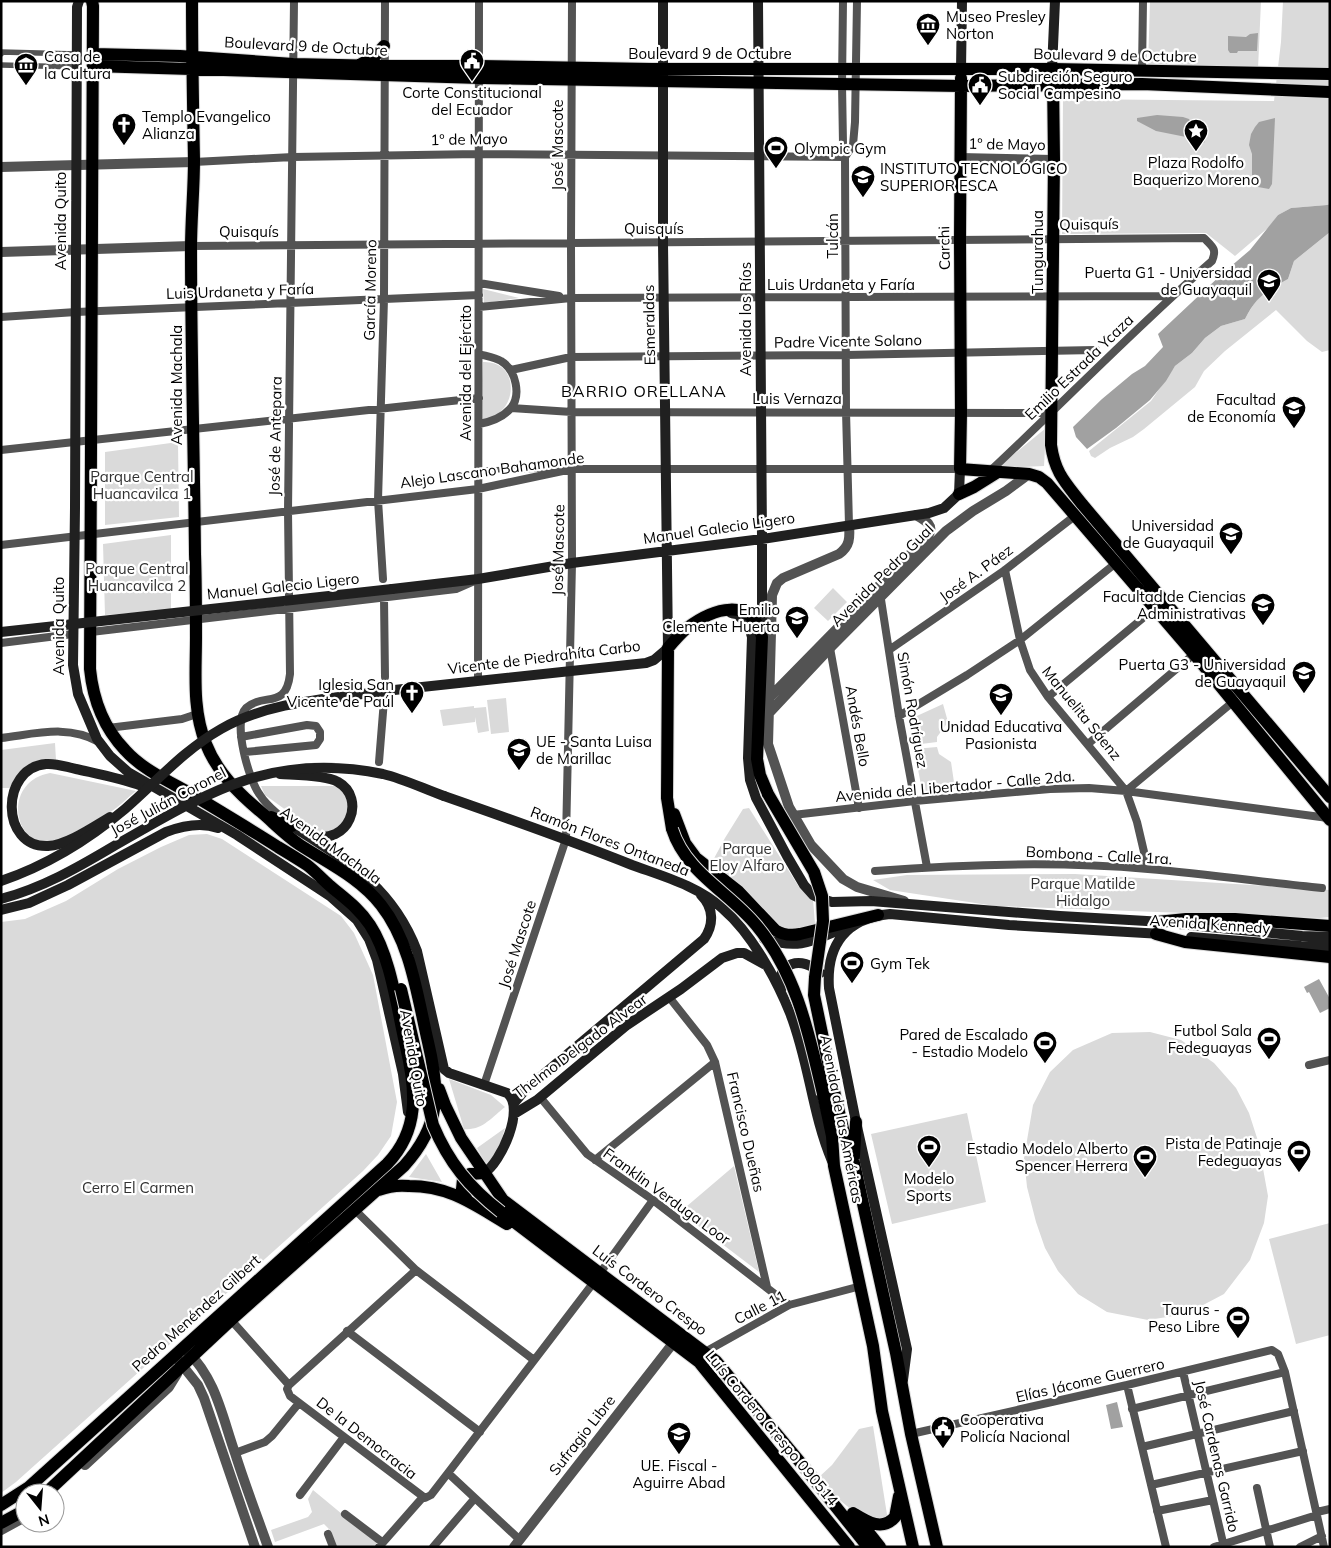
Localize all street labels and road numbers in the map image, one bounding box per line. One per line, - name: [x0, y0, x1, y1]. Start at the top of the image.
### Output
- street label: Boulevard 9 de Octubre: [224, 32, 388, 60]
- street label: Boulevard 9 de Octubre: [628, 44, 792, 63]
- street label: Boulevard 9 de Octubre: [1033, 44, 1197, 66]
- street label: José Mascote: [548, 99, 567, 191]
- street label: 1º de Mayo: [430, 129, 508, 149]
- street label: 1º de Mayo: [968, 134, 1046, 154]
- street label: Avenida Quito: [51, 172, 70, 270]
- street label: Tungurahua: [1028, 210, 1047, 294]
- street label: Tulcán: [823, 213, 842, 259]
- street label: Quisquís: [1059, 214, 1119, 234]
- street label: Quisquís: [624, 219, 684, 238]
- street label: Quisquís: [219, 222, 279, 241]
- street label: Carchi: [934, 226, 954, 270]
- street label: García Moreno: [360, 239, 380, 341]
- street label: Avenida los Ríos: [736, 262, 755, 376]
- street label: Luis Urdaneta y Faría: [767, 275, 915, 294]
- street label: Luis Urdaneta y Faría: [166, 279, 314, 303]
- street label: Esmeraldas: [639, 284, 659, 366]
- street label: Avenida del Ejército: [456, 305, 475, 441]
- street label: Emilio Estrada Ycaza: [1021, 310, 1137, 424]
- street label: Avenida Machala: [167, 325, 186, 445]
- street label: Padre Vicente Solano: [774, 330, 922, 352]
- street label: José de Antepara: [264, 376, 286, 496]
- street label: Luis Vernaza: [752, 389, 842, 408]
- street label: Alejo Lascano Bahamonde: [399, 448, 585, 492]
- street label: José Mascote: [548, 504, 568, 596]
- street label: Manuel Galecio Ligero: [642, 508, 796, 548]
- street label: Avenida Pedro Gual: [827, 520, 937, 630]
- street label: José A. Páez: [935, 540, 1017, 606]
- street label: Manuel Galecio Ligero: [206, 569, 360, 603]
- street label: Avenida Quito: [49, 577, 68, 675]
- street label: Vicente de Piedrahíta Carbo: [447, 636, 641, 678]
- street label: Simón Rodríguez: [893, 650, 933, 770]
- street label: Manuelita Sáenz: [1038, 662, 1126, 764]
- street label: Andés Bello: [841, 684, 875, 768]
- street label: José Julián Coronel: [107, 763, 229, 839]
- street label: Avenida del Libertador - Calle 2da.: [834, 766, 1076, 806]
- street label: Avenida Machala: [277, 802, 385, 888]
- street label: Ramón Flores Ontaneda: [528, 802, 692, 880]
- street label: Bombona - Calle 1ra.: [1025, 842, 1173, 868]
- street label: José Mascote: [494, 898, 540, 990]
- street label: Avenida Kennedy: [1149, 910, 1271, 938]
- street label: Thelmo Delgado Alvear: [509, 989, 651, 1103]
- street label: Avenida Quito: [396, 1008, 432, 1108]
- street label: Avenida de las Américas: [816, 1033, 868, 1205]
- street label: Francisco Dueñas: [723, 1070, 769, 1194]
- street label: Franklin Verduga Loor: [600, 1144, 735, 1249]
- street label: Luís Cordero Crespo: [589, 1241, 711, 1339]
- street label: Pedro Menéndez Gilbert: [128, 1250, 264, 1376]
- street label: Calle 11: [731, 1286, 789, 1328]
- street label: Luís Cordero Crespo 090514: [701, 1346, 843, 1510]
- street label: Elías Jácome Guerrero: [1014, 1354, 1166, 1406]
- street label: José Cardenas Garrido: [1190, 1378, 1244, 1534]
- street label: Sufragio Libre: [545, 1391, 619, 1479]
- street label: De la Democracia: [313, 1393, 421, 1483]

